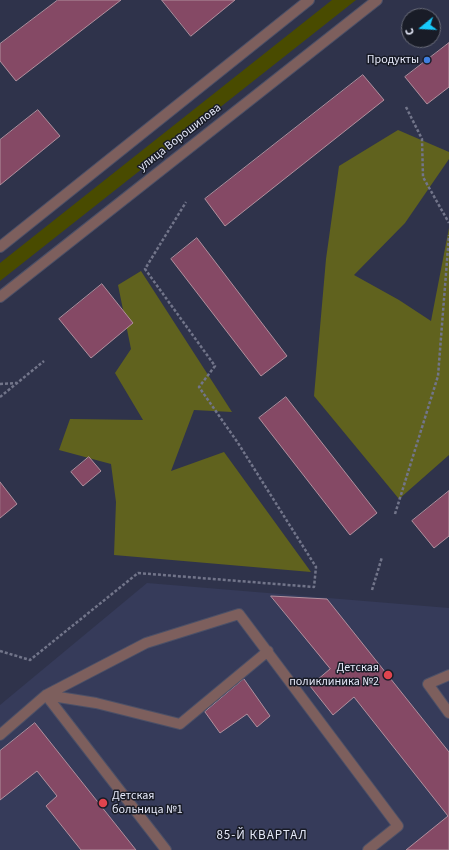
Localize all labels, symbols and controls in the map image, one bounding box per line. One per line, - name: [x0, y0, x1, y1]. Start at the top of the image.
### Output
- north arrow: [401, 8, 441, 48]
- text: С: [402, 26, 418, 37]
- place label: Продукты: [367, 53, 419, 67]
- marker: Продукты: [422, 55, 432, 65]
- street label: улица Ворошилова: [136, 101, 224, 175]
- place label: Детская поликлиника №2: [289, 661, 379, 689]
- marker: Детская поликлиника №2: [382, 669, 394, 681]
- place label: Детская больница №1: [112, 789, 183, 817]
- marker: Детская больница №1: [97, 797, 109, 809]
- district label: 85-Й КВАРТАЛ: [216, 828, 308, 844]

